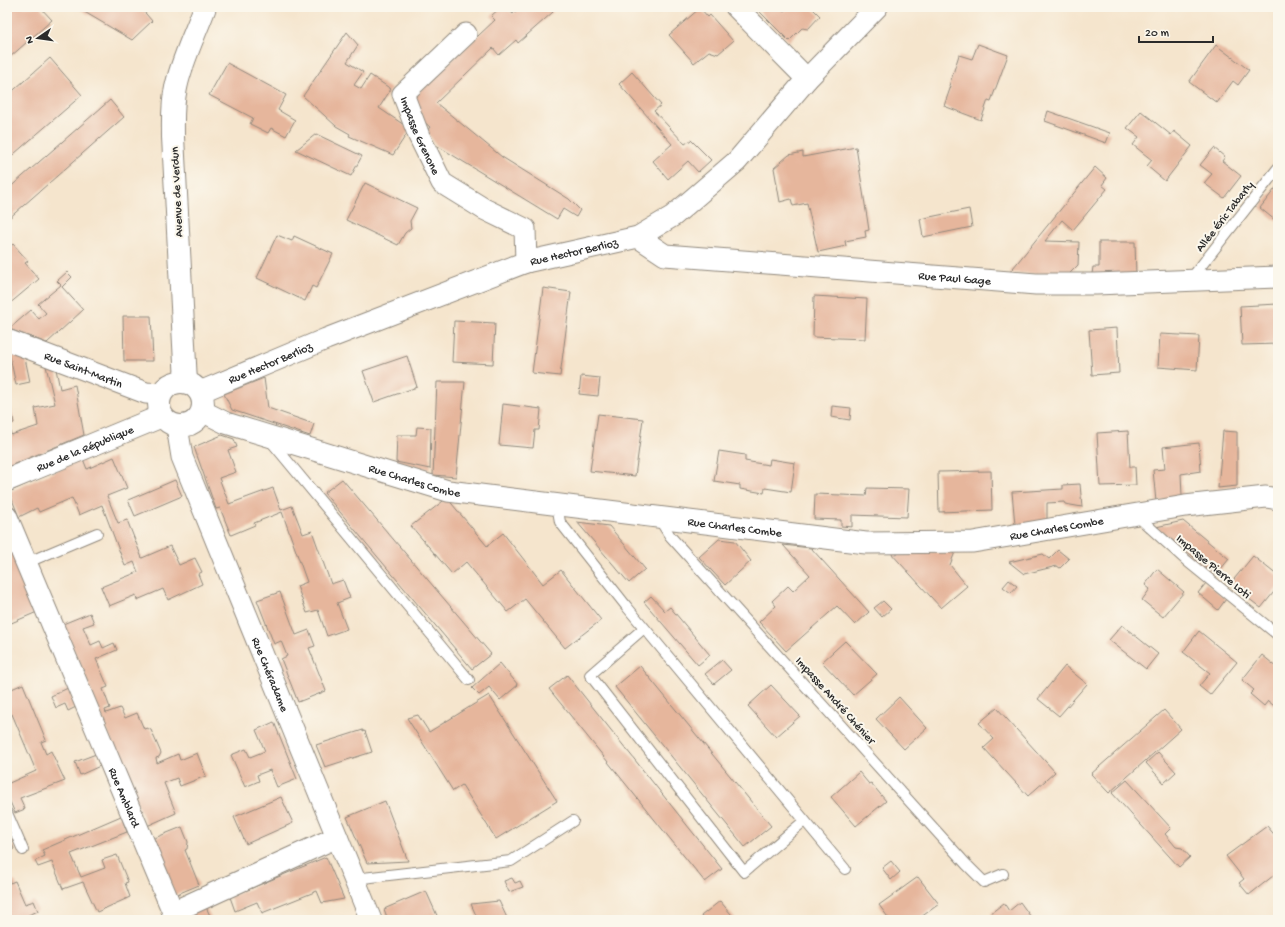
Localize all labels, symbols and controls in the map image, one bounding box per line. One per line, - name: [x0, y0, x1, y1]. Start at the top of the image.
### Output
- north arrow: [18, 18, 58, 58]
- scale bar: [1139, 18, 1213, 44]
- text: 20 m: [1145, 27, 1170, 41]
- text: N: [24, 35, 37, 45]
- street label: Impasse Grenone: [396, 95, 442, 178]
- street label: Avenue de Verdun: [169, 146, 187, 237]
- street label: Allée Éric Tabarly: [1194, 179, 1258, 255]
- street label: Rue Hector Berlioz: [529, 237, 620, 270]
- street label: Rue Paul Gage: [918, 270, 992, 290]
- street label: Rue Hector Berlioz: [227, 340, 316, 388]
- street label: Rue Saint-Martin: [42, 350, 124, 392]
- street label: Rue de la République: [35, 423, 137, 476]
- street label: Rue Charles Combe: [367, 462, 462, 502]
- street label: Rue Charles Combe: [1009, 515, 1106, 545]
- street label: Rue Charles Combe: [687, 516, 783, 542]
- street label: Impasse Pierre Loti: [1173, 532, 1253, 603]
- street label: Rue Chéradame: [247, 636, 291, 715]
- street label: Impasse André Chénier: [792, 655, 879, 749]
- street label: Rue Amblard: [104, 766, 142, 831]

